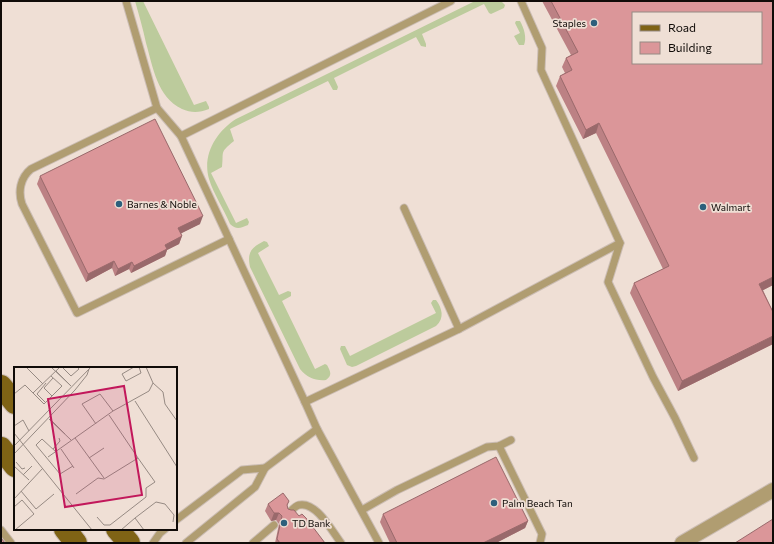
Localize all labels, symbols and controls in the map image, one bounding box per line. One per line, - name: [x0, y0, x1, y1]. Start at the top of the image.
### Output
- legend: [632, 12, 762, 64]
- place label: Staples: [553, 17, 586, 29]
- marker: Staples: [589, 18, 599, 28]
- text: Road: [668, 20, 696, 34]
- text: Building: [668, 40, 712, 54]
- place label: Barnes & Noble: [127, 198, 197, 210]
- marker: Barnes & Noble: [114, 199, 124, 209]
- place label: Walmart: [711, 201, 751, 213]
- marker: Walmart: [698, 202, 708, 212]
- inset map: [14, 367, 177, 530]
- place label: Palm Beach Tan: [502, 497, 573, 509]
- marker: Palm Beach Tan: [489, 498, 499, 508]
- place label: TD Bank: [292, 517, 331, 529]
- marker: TD Bank: [279, 518, 289, 528]

